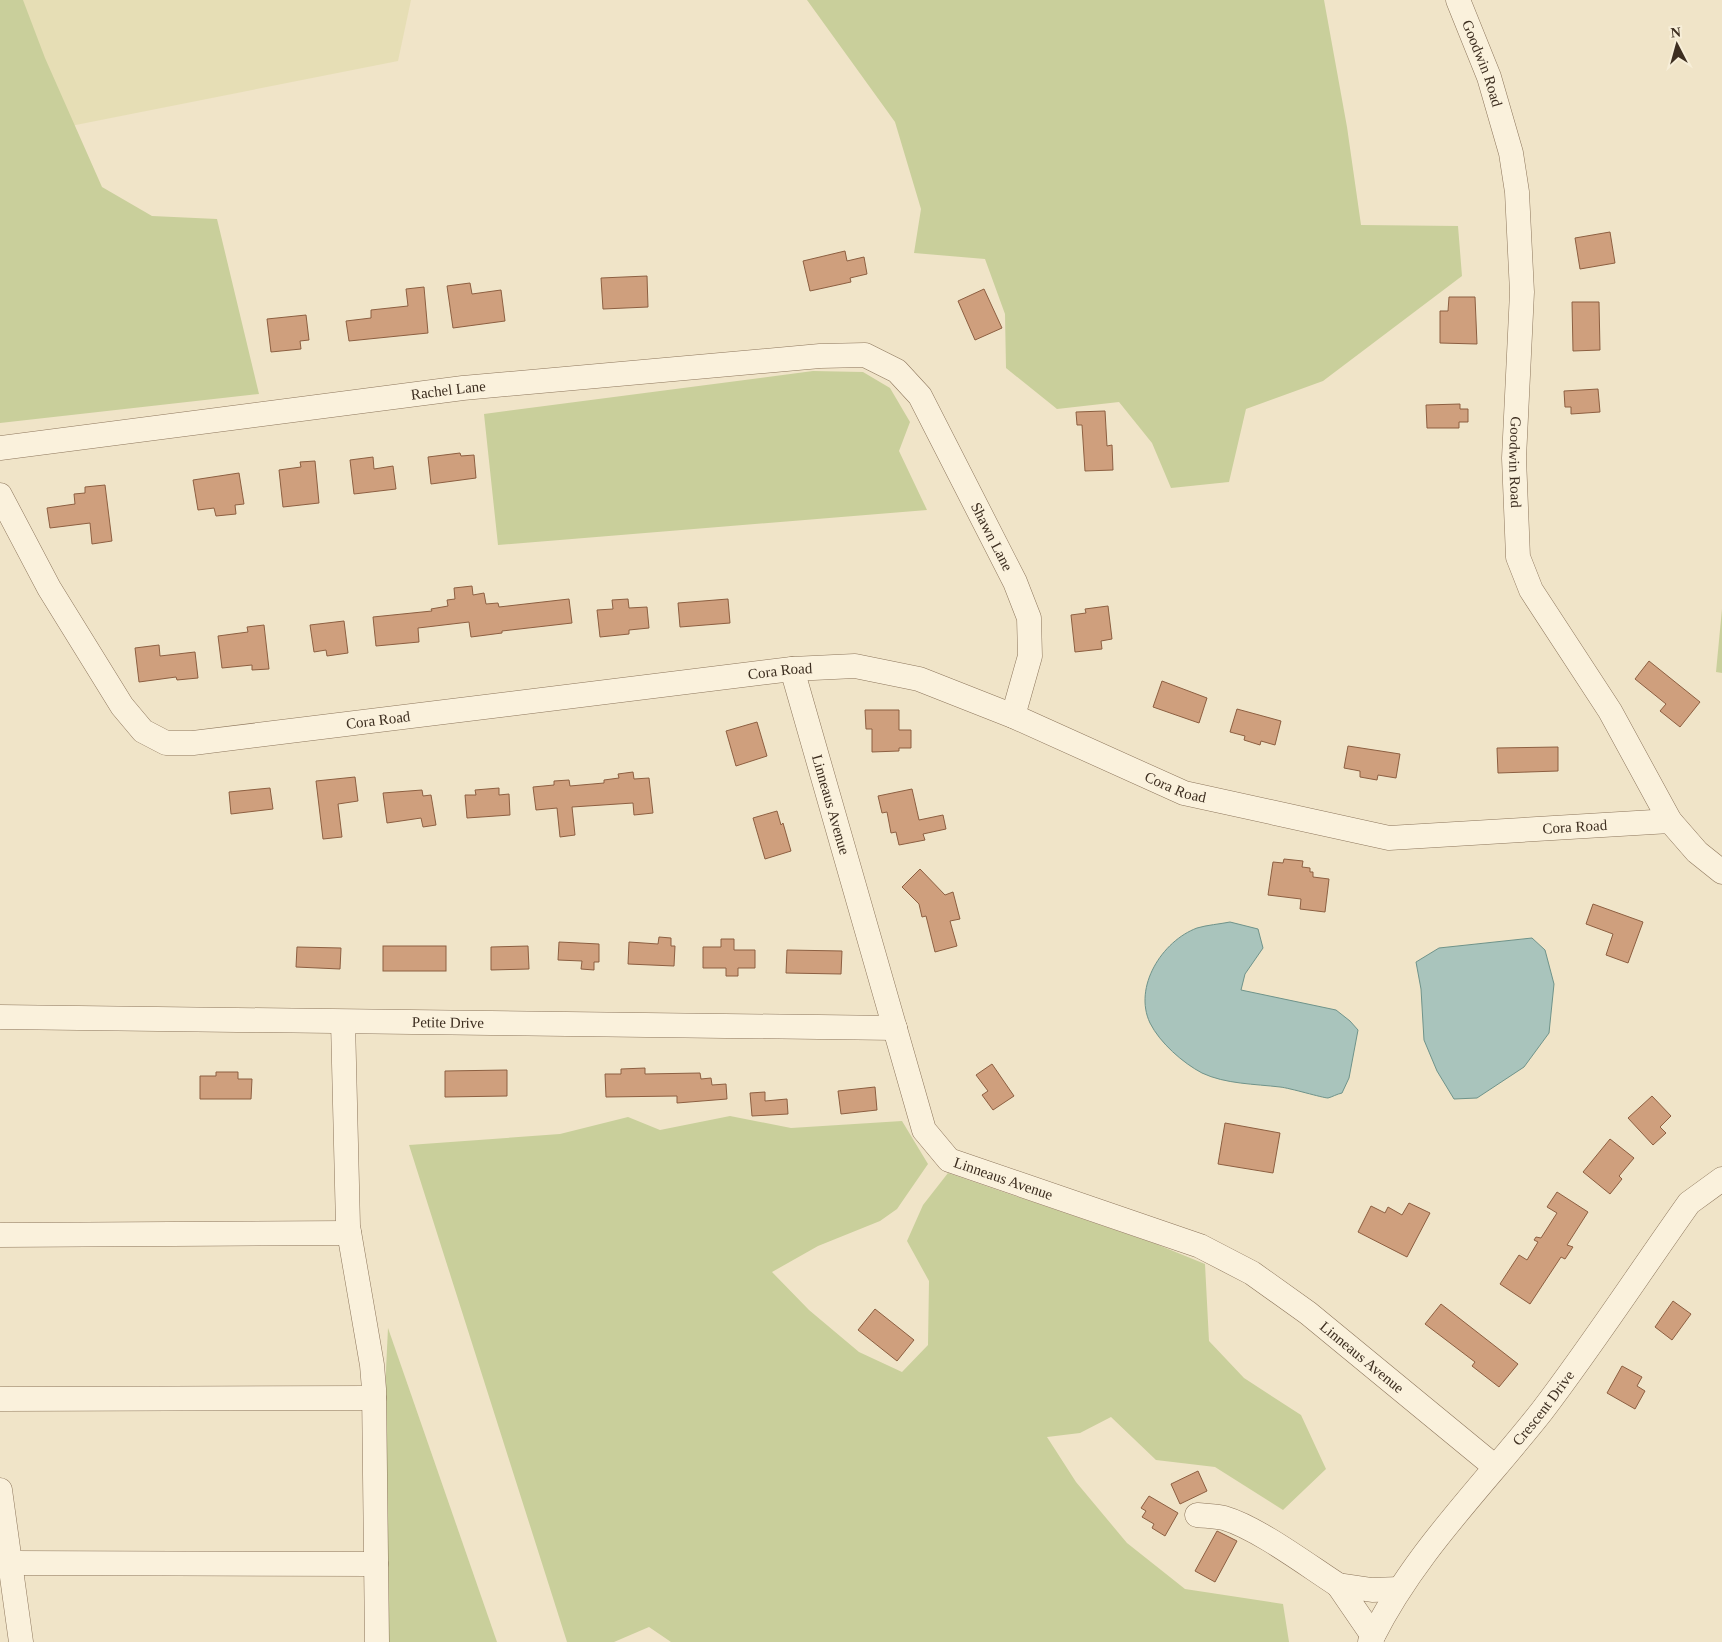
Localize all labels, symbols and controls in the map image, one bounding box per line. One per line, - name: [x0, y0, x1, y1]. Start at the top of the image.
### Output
- street label: Goodwin Road: [1459, 18, 1505, 109]
- north arrow: [1652, 20, 1702, 70]
- text: N: [1670, 25, 1682, 41]
- street label: Rachel Lane: [410, 378, 487, 403]
- street label: Goodwin Road: [1506, 416, 1524, 509]
- street label: Shawn Lane: [968, 500, 1016, 574]
- street label: Cora Road: [747, 660, 813, 682]
- street label: Cora Road: [345, 708, 412, 732]
- street label: Linneaus Avenue: [809, 753, 853, 857]
- street label: Cora Road: [1142, 768, 1208, 806]
- street label: Cora Road: [1542, 817, 1608, 837]
- street label: Petite Drive: [412, 1014, 484, 1031]
- street label: Linneaus Avenue: [952, 1154, 1055, 1203]
- street label: Linneaus Avenue: [1317, 1318, 1407, 1397]
- street label: Crescent Drive: [1509, 1367, 1578, 1449]

